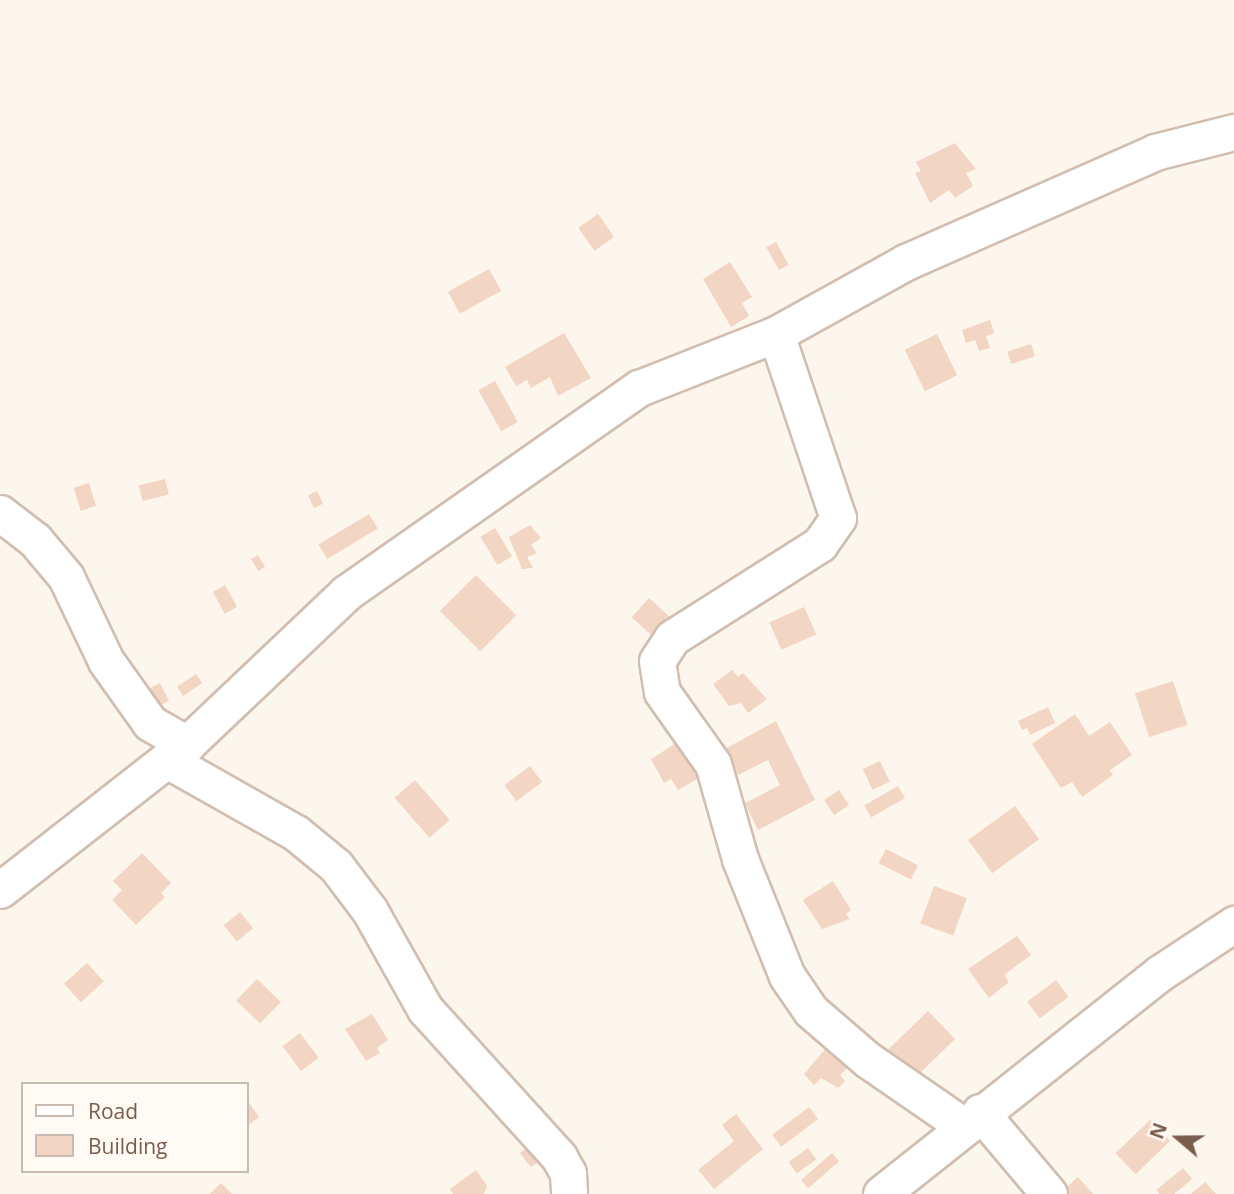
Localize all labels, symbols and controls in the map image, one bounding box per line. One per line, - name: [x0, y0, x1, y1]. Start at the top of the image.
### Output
- legend: [21, 1082, 248, 1173]
- text: Road: [88, 1097, 138, 1125]
- north arrow: [1143, 1103, 1213, 1173]
- text: N: [1143, 1119, 1173, 1143]
- text: Building: [88, 1132, 167, 1160]

